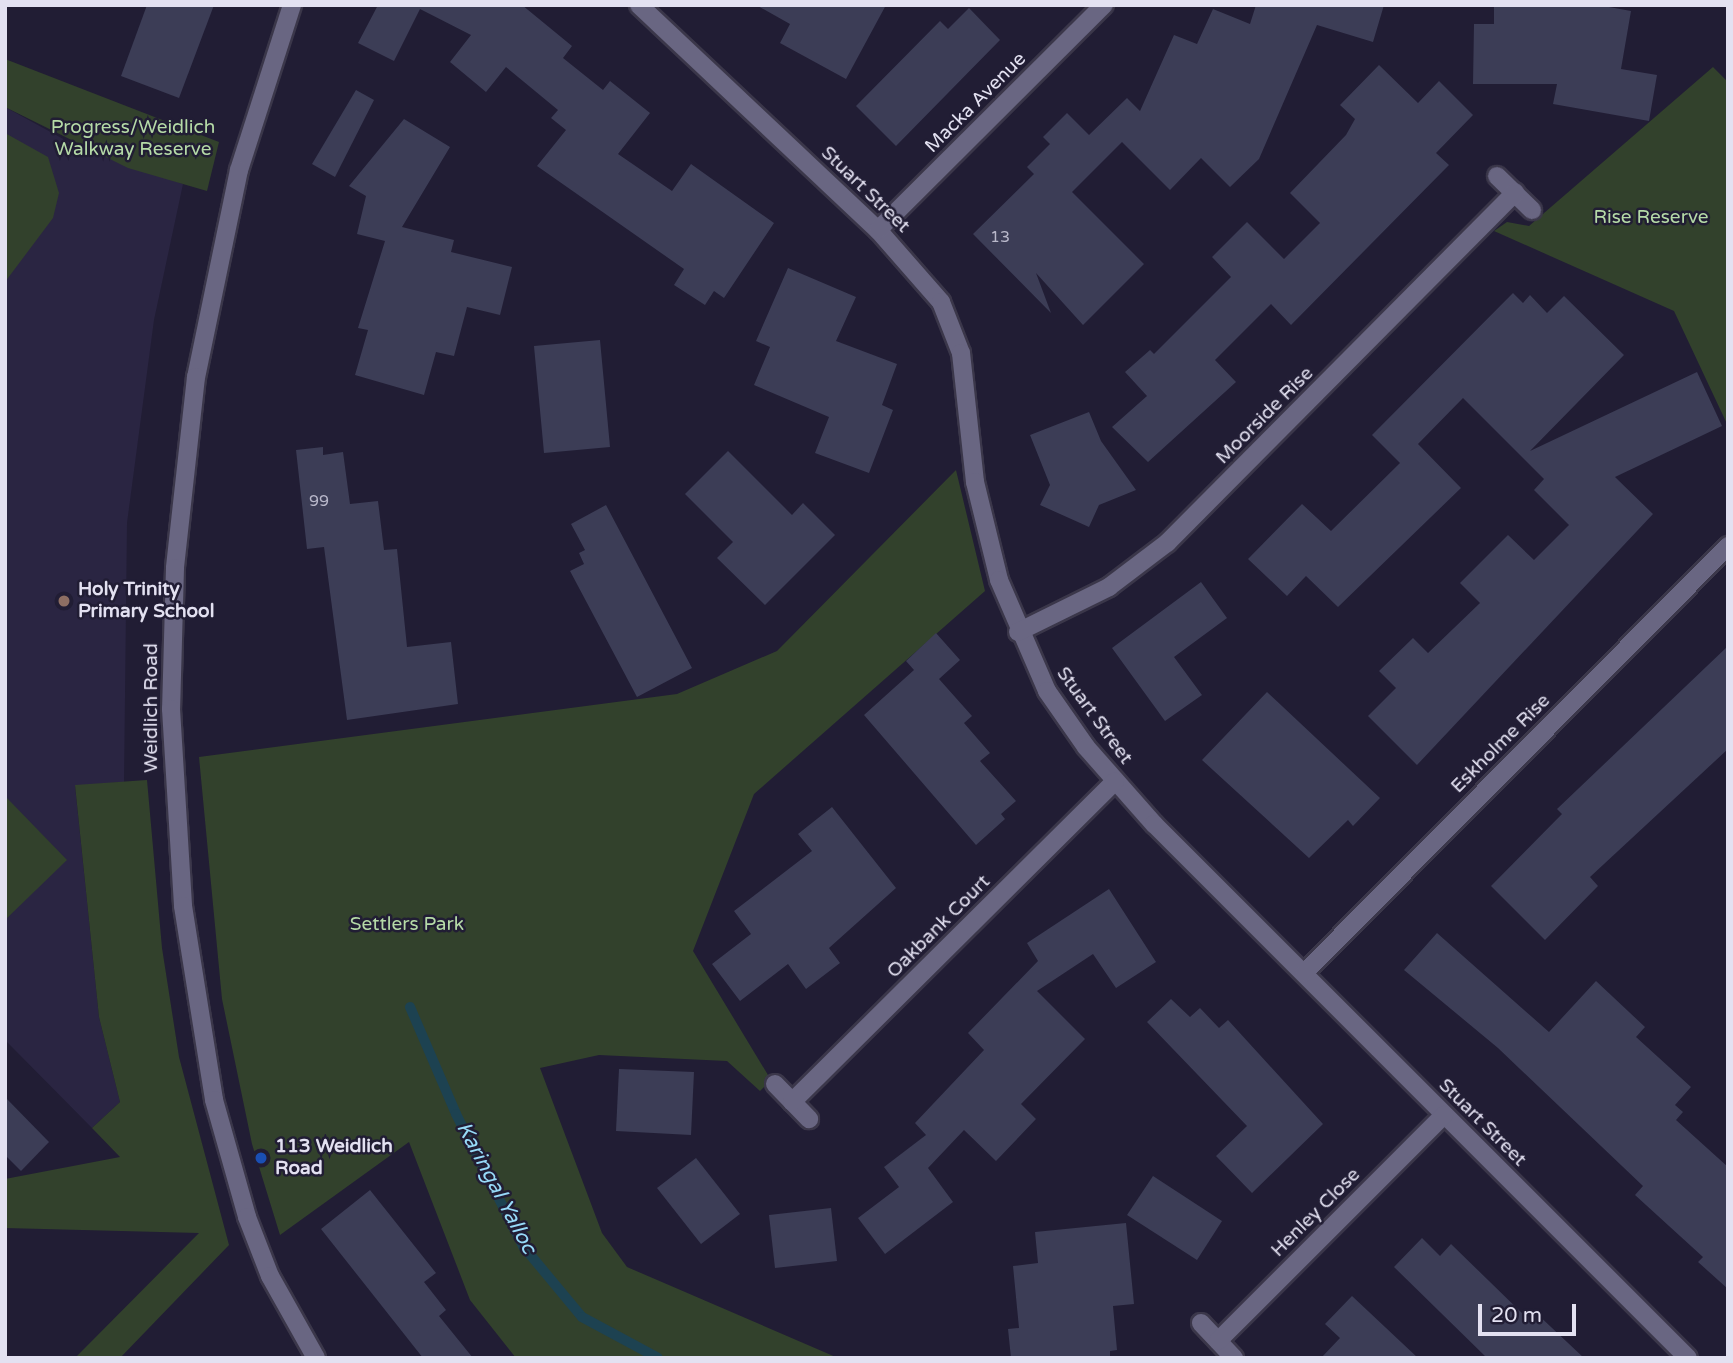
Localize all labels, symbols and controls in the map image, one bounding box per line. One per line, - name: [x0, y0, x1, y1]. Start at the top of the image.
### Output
- street label: Macka Avenue: [921, 48, 1031, 158]
- park label: Progress/Weidlich Walkway Reserve: [51, 117, 215, 161]
- street label: Stuart Street: [816, 142, 914, 238]
- park label: Rise Reserve: [1593, 207, 1709, 229]
- house number: 13: [990, 227, 1010, 247]
- street label: Moorside Rise: [1212, 363, 1318, 469]
- house number: 99: [309, 491, 329, 511]
- place label: Holy Trinity Primary School: [78, 579, 214, 623]
- marker: Holy Trinity Primary School: [56, 593, 72, 609]
- street label: Weidlich Road: [141, 643, 163, 773]
- street label: Stuart Street: [1051, 663, 1137, 769]
- street label: Eskholme Rise: [1447, 690, 1555, 798]
- street label: Oakbank Court: [883, 871, 995, 983]
- park label: Settlers Park: [350, 914, 464, 936]
- street label: Stuart Street: [1433, 1074, 1531, 1172]
- water label: Karingal Yalloc: [451, 1118, 541, 1258]
- place label: 113 Weidlich Road: [275, 1136, 393, 1180]
- marker: 113 Weidlich Road: [253, 1150, 269, 1166]
- street label: Henley Close: [1267, 1164, 1365, 1262]
- scale bar: [1481, 1290, 1579, 1334]
- text: 20 m: [1491, 1303, 1542, 1328]

